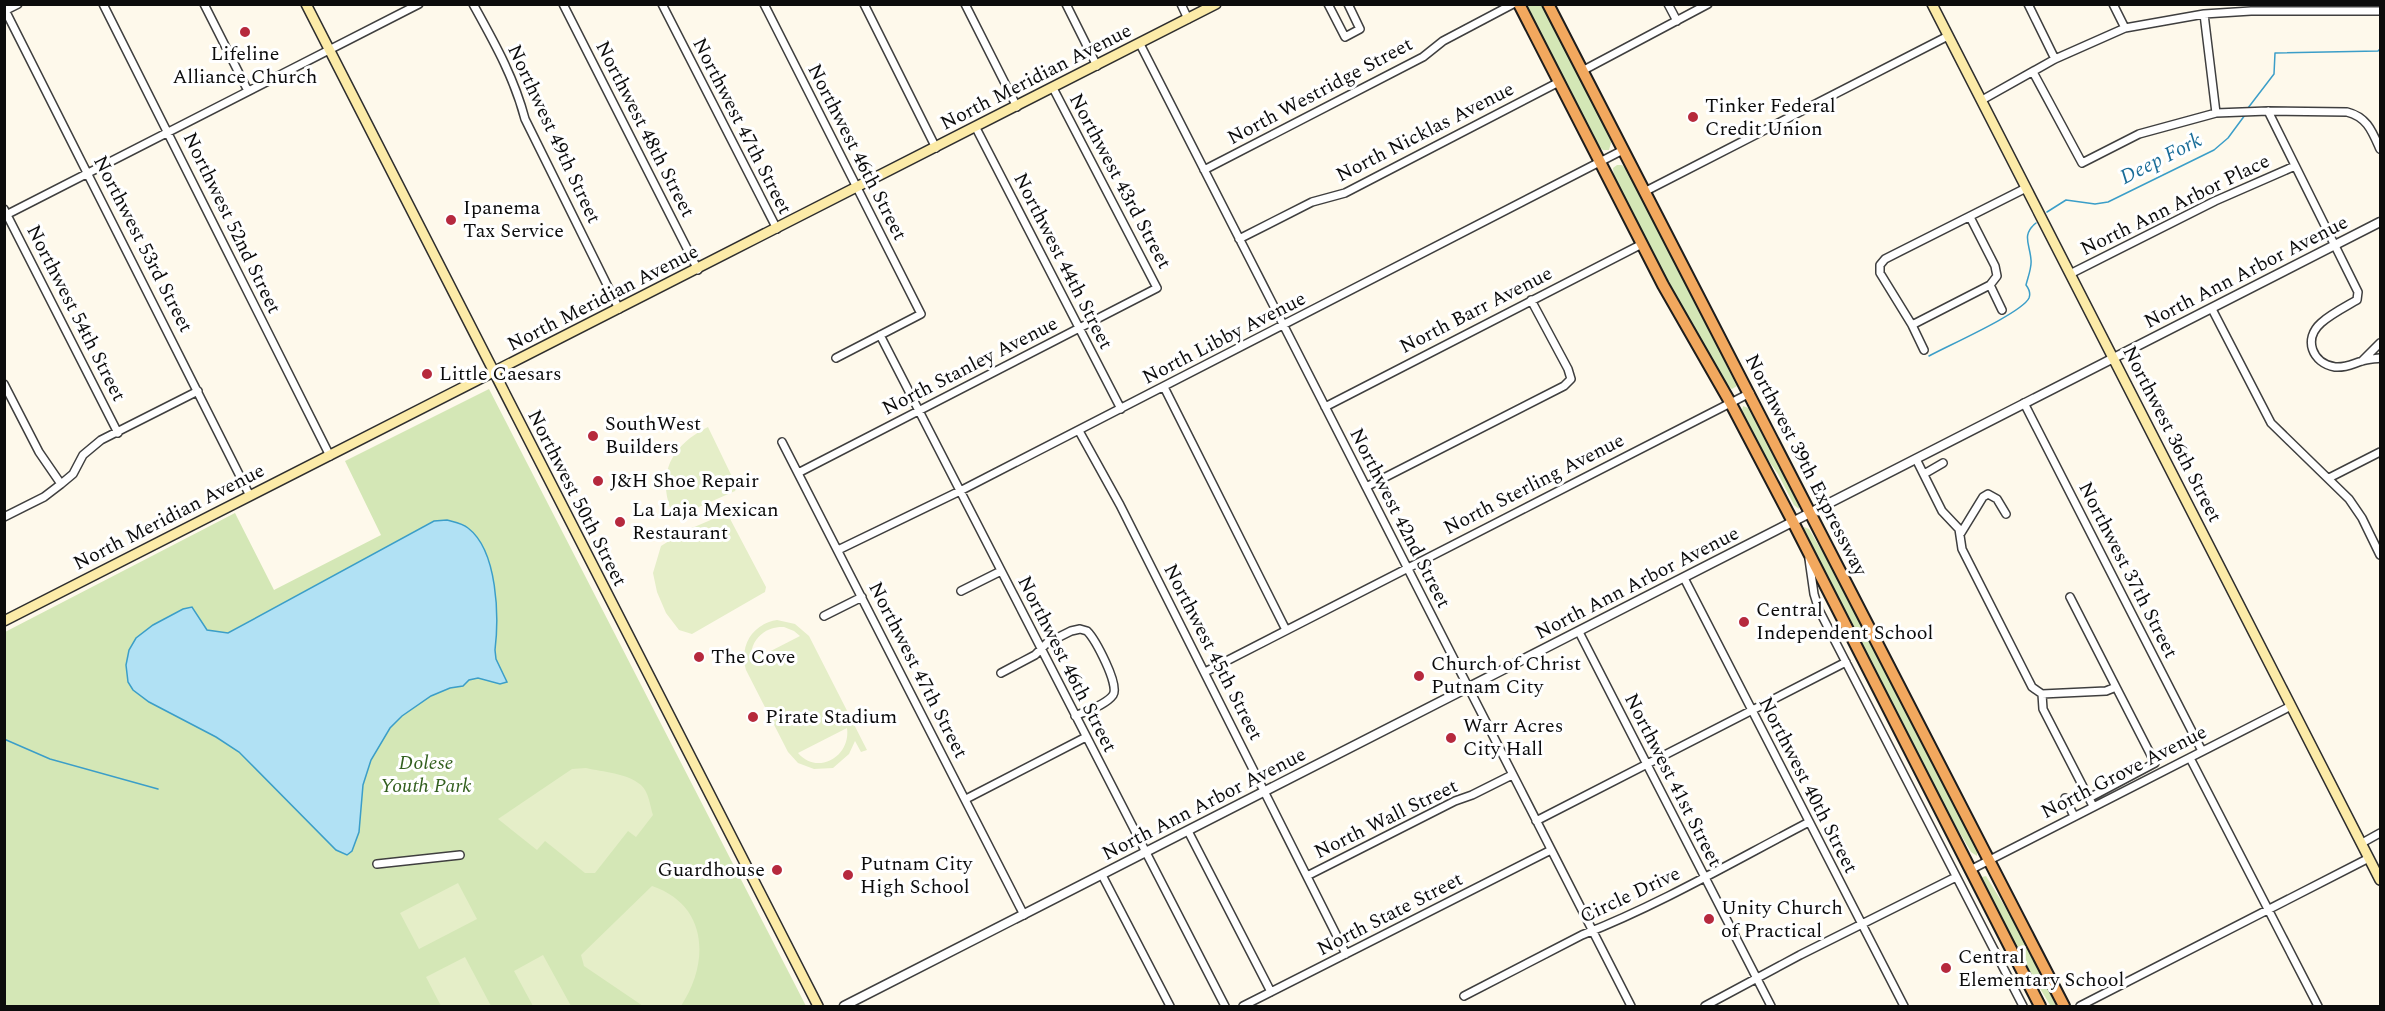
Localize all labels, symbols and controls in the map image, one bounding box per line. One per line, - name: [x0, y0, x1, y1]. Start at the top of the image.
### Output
- street label: North Meridian Avenue: [935, 16, 1137, 138]
- marker: Lifeline Alliance Church: [238, 25, 252, 39]
- street label: North Westridge Street: [1222, 29, 1418, 153]
- street label: Northwest 47th Street: [684, 32, 800, 220]
- street label: Northwest 48th Street: [587, 35, 703, 223]
- place label: Lifeline Alliance Church: [172, 39, 318, 92]
- street label: Northwest 49th Street: [499, 39, 609, 229]
- street label: Northwest 46th Street: [799, 58, 915, 246]
- street label: North Nicklas Avenue: [1331, 74, 1519, 190]
- street label: Northwest 43rd Street: [1061, 88, 1179, 274]
- place label: Tinker Federal Credit Union: [1705, 91, 1836, 144]
- marker: Tinker Federal Credit Union: [1686, 110, 1700, 124]
- water label: Deep Fork: [2114, 125, 2208, 193]
- street label: Northwest 52nd Street: [175, 127, 289, 319]
- street label: North Ann Arbor Place: [2075, 146, 2275, 264]
- street label: Northwest 53rd Street: [85, 150, 201, 338]
- street label: Northwest 44th Street: [1005, 167, 1121, 355]
- place label: Ipanema Tax Service: [463, 193, 564, 246]
- street label: North Ann Arbor Avenue: [2139, 207, 2353, 337]
- marker: Ipanema Tax Service: [444, 213, 458, 227]
- street label: Northwest 54th Street: [18, 219, 134, 407]
- street label: North Meridian Avenue: [502, 237, 704, 359]
- street label: North Barr Avenue: [1394, 258, 1558, 362]
- street label: North Libby Avenue: [1137, 284, 1311, 392]
- street label: North Stanley Avenue: [877, 309, 1063, 423]
- street label: Northwest 36th Street: [2114, 340, 2230, 528]
- street label: Northwest 39th Expressway: [1737, 349, 1876, 582]
- place label: Little Caesars: [439, 359, 562, 389]
- marker: Little Caesars: [420, 367, 434, 381]
- street label: Northwest 50th Street: [519, 404, 635, 592]
- place label: SouthWest Builders: [605, 409, 701, 462]
- street label: Northwest 42nd Street: [1342, 423, 1458, 613]
- street label: North Sterling Avenue: [1438, 425, 1630, 543]
- marker: SouthWest Builders: [586, 429, 600, 443]
- street label: North Meridian Avenue: [68, 456, 270, 578]
- place label: J&H Shoe Repair: [610, 466, 759, 496]
- marker: J&H Shoe Repair: [591, 474, 605, 488]
- street label: Northwest 37th Street: [2070, 476, 2186, 664]
- place label: La Laja Mexican Restaurant: [632, 495, 779, 548]
- marker: La Laja Mexican Restaurant: [613, 515, 627, 529]
- street label: North Ann Arbor Avenue: [1530, 518, 1744, 648]
- street label: Northwest 45th Street: [1155, 558, 1271, 746]
- street label: Northwest 46th Street: [1009, 570, 1125, 758]
- street label: Northwest 47th Street: [860, 576, 976, 764]
- place label: Central Independent School: [1756, 595, 1933, 648]
- marker: Central Independent School: [1737, 615, 1751, 629]
- place label: The Cove: [711, 642, 795, 672]
- place label: Church of Christ Putnam City: [1431, 649, 1581, 702]
- marker: The Cove: [692, 650, 706, 664]
- marker: Church of Christ Putnam City: [1412, 669, 1426, 683]
- street label: Northwest 41st Street: [1616, 688, 1730, 872]
- street label: Northwest 40th Street: [1750, 691, 1866, 879]
- place label: Pirate Stadium: [765, 702, 897, 732]
- marker: Pirate Stadium: [746, 710, 760, 724]
- place label: Warr Acres City Hall: [1463, 711, 1563, 764]
- street label: North Grove Avenue: [2036, 717, 2212, 827]
- marker: Warr Acres City Hall: [1444, 731, 1458, 745]
- street label: North Ann Arbor Avenue: [1097, 739, 1311, 869]
- park label: Dolese Youth Park: [380, 748, 472, 801]
- street label: North Wall Street: [1309, 771, 1463, 867]
- place label: Putnam City High School: [860, 849, 974, 902]
- place label: Guardhouse: [658, 855, 765, 885]
- street label: Circle Drive: [1575, 859, 1685, 931]
- marker: Guardhouse: [770, 863, 784, 877]
- street label: North State Street: [1312, 864, 1468, 964]
- marker: Putnam City High School: [841, 868, 855, 882]
- place label: Unity Church of Practical: [1721, 893, 1843, 946]
- marker: Unity Church of Practical: [1702, 912, 1716, 926]
- place label: Central Elementary School: [1958, 942, 2124, 995]
- marker: Central Elementary School: [1939, 961, 1953, 975]

